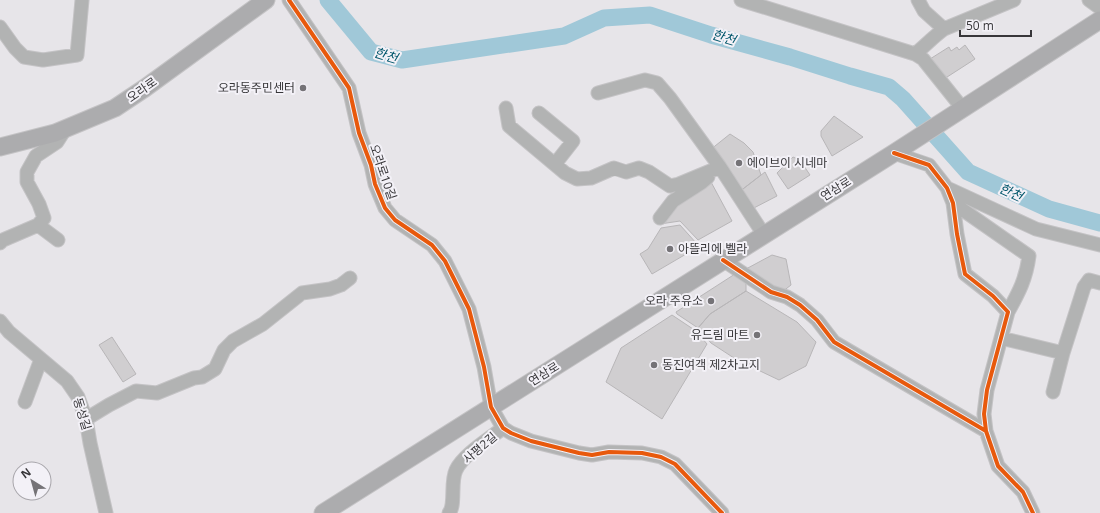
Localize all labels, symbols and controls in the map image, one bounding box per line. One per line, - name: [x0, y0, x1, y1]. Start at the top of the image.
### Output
- scale bar: [960, 12, 1031, 38]
- text: 50 m: [966, 17, 994, 34]
- water label: 한천: [710, 25, 739, 49]
- water label: 한천: [372, 43, 401, 67]
- street label: 오라로: [123, 73, 160, 106]
- place label: 오라동주민센터: [218, 79, 295, 96]
- marker: 오라동주민센터: [298, 83, 308, 93]
- street label: 오라로10길: [366, 142, 401, 202]
- place label: 에이브이 시네마: [747, 154, 827, 171]
- marker: 에이브이 시네마: [734, 158, 744, 168]
- street label: 연삼로: [817, 173, 854, 205]
- water label: 한천: [996, 179, 1027, 206]
- place label: 아뜰리에 벨라: [678, 240, 747, 257]
- marker: 아뜰리에 벨라: [665, 244, 675, 254]
- place label: 오라 주유소: [645, 292, 703, 309]
- marker: 오라 주유소: [706, 296, 716, 306]
- place label: 유드림 마트: [691, 326, 749, 343]
- marker: 유드림 마트: [752, 330, 762, 340]
- place label: 동진여객 제2차고지: [662, 356, 760, 373]
- street label: 연삼로: [525, 358, 562, 390]
- marker: 동진여객 제2차고지: [649, 360, 659, 370]
- street label: 동성길: [70, 396, 95, 432]
- street label: 사평2길: [459, 428, 500, 467]
- north arrow: [12, 461, 52, 501]
- text: N: [18, 464, 34, 481]

